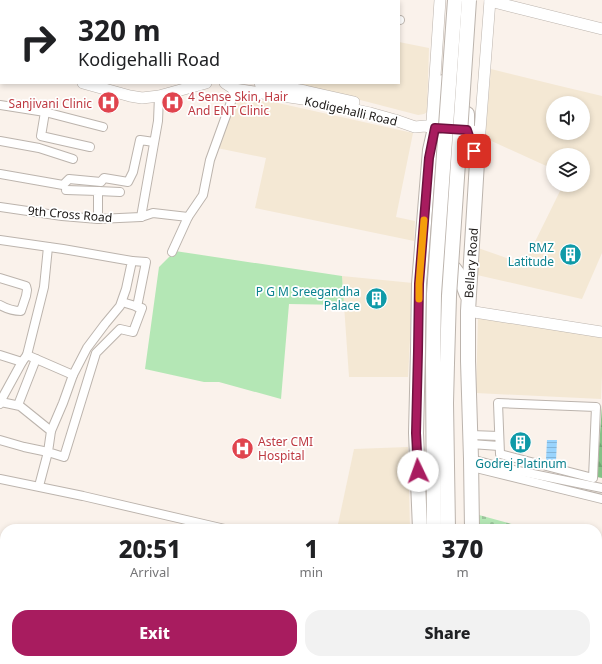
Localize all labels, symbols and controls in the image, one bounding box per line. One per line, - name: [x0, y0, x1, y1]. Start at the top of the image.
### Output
- text: 320 m: [78, 11, 161, 49]
- icon: right: [12, 16, 64, 68]
- text: Kodigehalli Road: [78, 47, 220, 71]
- place label: 4 Sense Skin, Hair And ENT Clinic: [188, 88, 288, 119]
- hospital icon: Sanjivani Clinic: [95, 90, 121, 116]
- hospital icon: 4 Sense Skin, Hair And ENT Clinic: [159, 90, 185, 116]
- street label: Kodigehalli Road: [303, 92, 399, 130]
- place label: Sanjivani Clinic: [9, 95, 92, 112]
- map controls: [546, 96, 590, 192]
- button: sound: [546, 96, 590, 140]
- pin: [457, 134, 491, 168]
- icon: arrive: [463, 140, 485, 162]
- button: layers: [546, 148, 590, 192]
- street label: 9th Cross Road: [27, 202, 113, 226]
- street label: Bellary Road: [460, 227, 482, 299]
- place label: RMZ Latitude: [508, 239, 554, 270]
- building icon: RMZ Latitude: [557, 241, 583, 267]
- place label: P G M Sreegandha Palace: [256, 283, 360, 314]
- building icon: P G M Sreegandha Palace: [363, 285, 389, 311]
- building icon: Godrej Platinum: [508, 429, 534, 455]
- place label: Aster CMI Hospital: [258, 433, 313, 464]
- hospital icon: Aster CMI Hospital: [229, 435, 255, 461]
- position arrow: [397, 450, 439, 492]
- place label: Godrej Platinum: [475, 455, 567, 472]
- text: 20:51: [119, 532, 181, 565]
- text: 1: [304, 532, 318, 565]
- text: 370: [442, 532, 483, 565]
- text: Arrival: [130, 563, 170, 581]
- text: min: [300, 563, 323, 581]
- text: m: [456, 563, 469, 581]
- button: Exit: [12, 610, 297, 656]
- button: Share: [305, 610, 590, 656]

